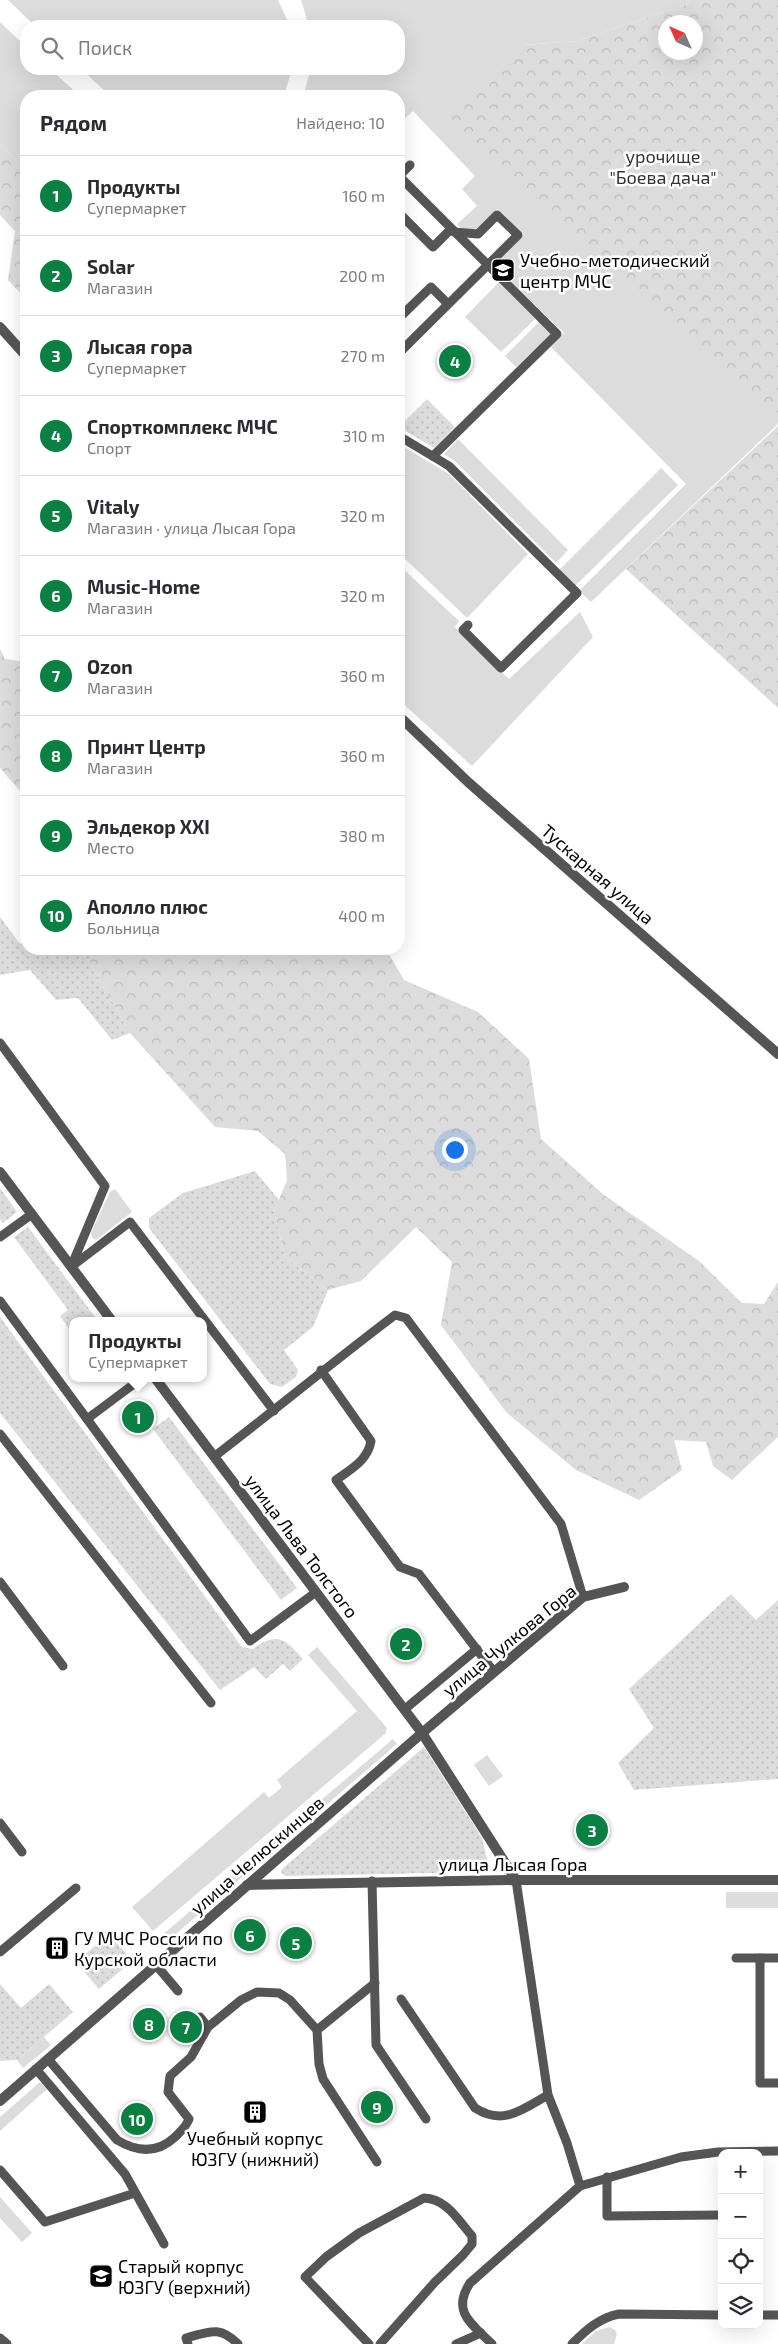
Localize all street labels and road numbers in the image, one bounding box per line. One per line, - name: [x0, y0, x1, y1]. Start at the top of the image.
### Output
- street label: Тускарная улица: [537, 819, 659, 929]
- street label: улица Льва Толстого: [241, 1470, 363, 1622]
- street label: улица Чулкова Гора: [438, 1579, 580, 1701]
- street label: улица Челюскинцев: [186, 1791, 328, 1919]
- street label: улица Лысая Гора: [439, 1853, 587, 1875]

